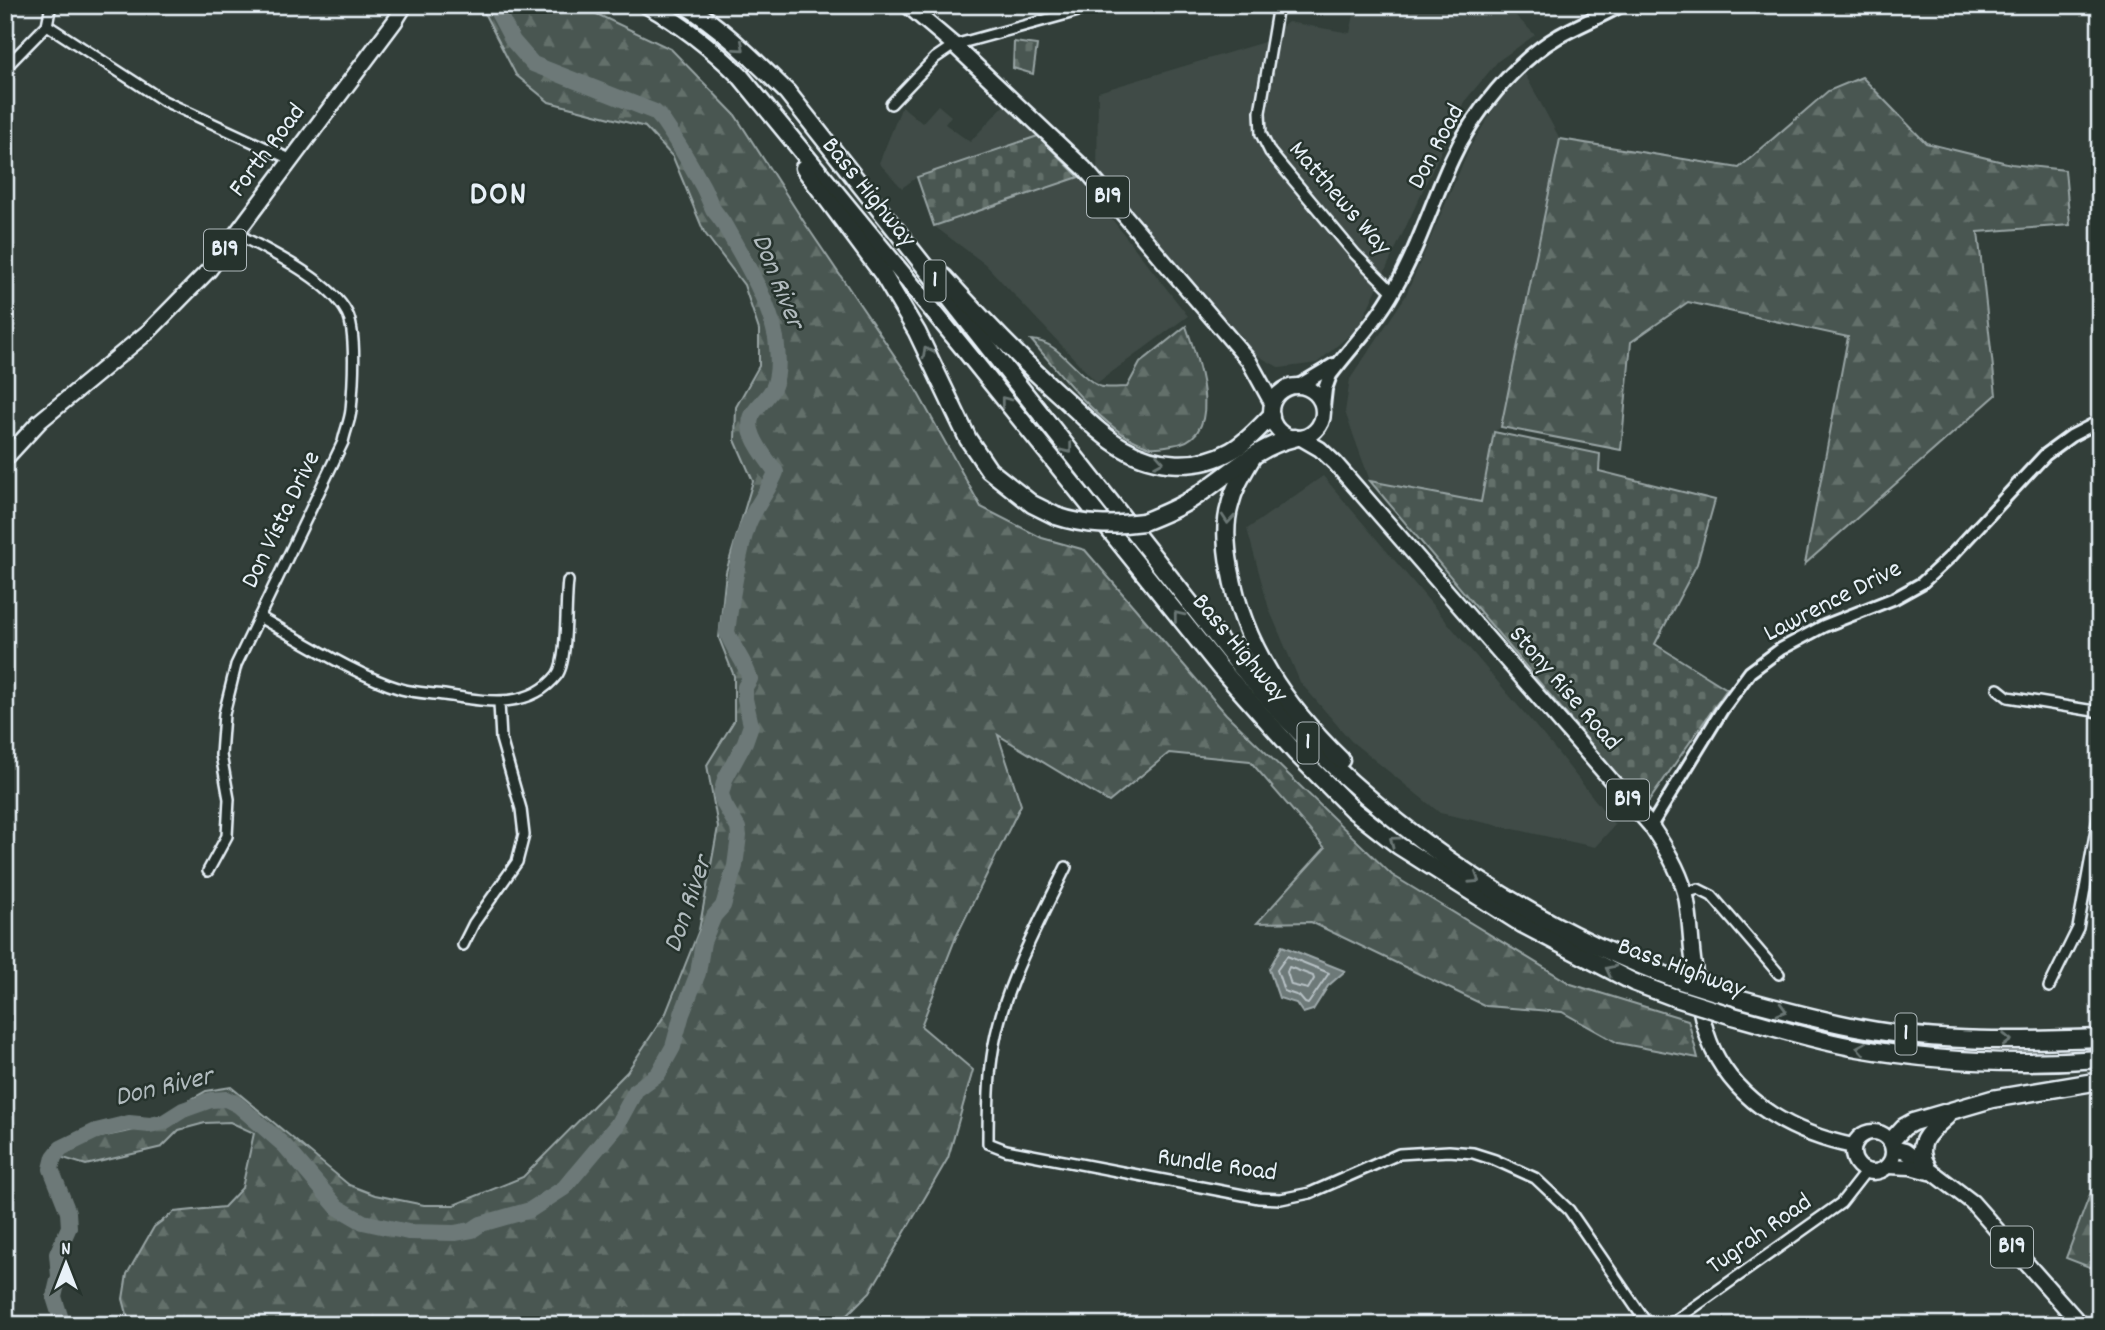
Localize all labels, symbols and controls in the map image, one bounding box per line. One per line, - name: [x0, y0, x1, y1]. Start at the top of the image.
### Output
- one-way arrow: [731, 38, 744, 51]
- street label: Forth Road: [220, 96, 316, 206]
- street label: Don Road: [1399, 98, 1475, 196]
- street label: Bass Highway: [812, 130, 925, 257]
- street label: Matthews Way: [1279, 134, 1400, 265]
- district label: DON: [470, 173, 528, 220]
- road number: B19: [1087, 176, 1129, 218]
- water label: Don River: [739, 228, 815, 339]
- road number: B19: [204, 230, 246, 270]
- road number: 1: [925, 260, 946, 302]
- one-way arrow: [921, 347, 935, 359]
- one-way arrow: [1001, 396, 1013, 409]
- one-way arrow: [1060, 442, 1073, 454]
- street label: Don Vista Drive: [233, 445, 331, 595]
- one-way arrow: [1153, 453, 1165, 468]
- one-way arrow: [1221, 514, 1236, 525]
- street label: Lawrence Drive: [1757, 551, 1909, 653]
- street label: Bass Highway: [1182, 586, 1296, 712]
- one-way arrow: [1174, 612, 1187, 624]
- street label: Stony Rise Road: [1499, 618, 1629, 760]
- road number: 1: [1298, 722, 1318, 764]
- road number: B19: [1607, 780, 1649, 820]
- one-way arrow: [1389, 837, 1402, 849]
- water label: Don River: [655, 848, 726, 959]
- one-way arrow: [1467, 871, 1480, 883]
- street label: Bass Highway: [1612, 929, 1750, 1009]
- one-way arrow: [1605, 965, 1617, 979]
- one-way arrow: [1776, 1001, 1788, 1016]
- road number: 1: [1896, 1014, 1916, 1054]
- one-way arrow: [2002, 1032, 2012, 1048]
- one-way arrow: [1855, 1041, 1867, 1056]
- water label: Don River: [111, 1058, 220, 1120]
- street label: Rundle Road: [1155, 1139, 1279, 1193]
- street label: Tugrah Road: [1700, 1185, 1820, 1285]
- road number: B19: [1991, 1226, 2033, 1268]
- north arrow: [32, 1228, 102, 1298]
- text: N: [61, 1237, 71, 1264]

